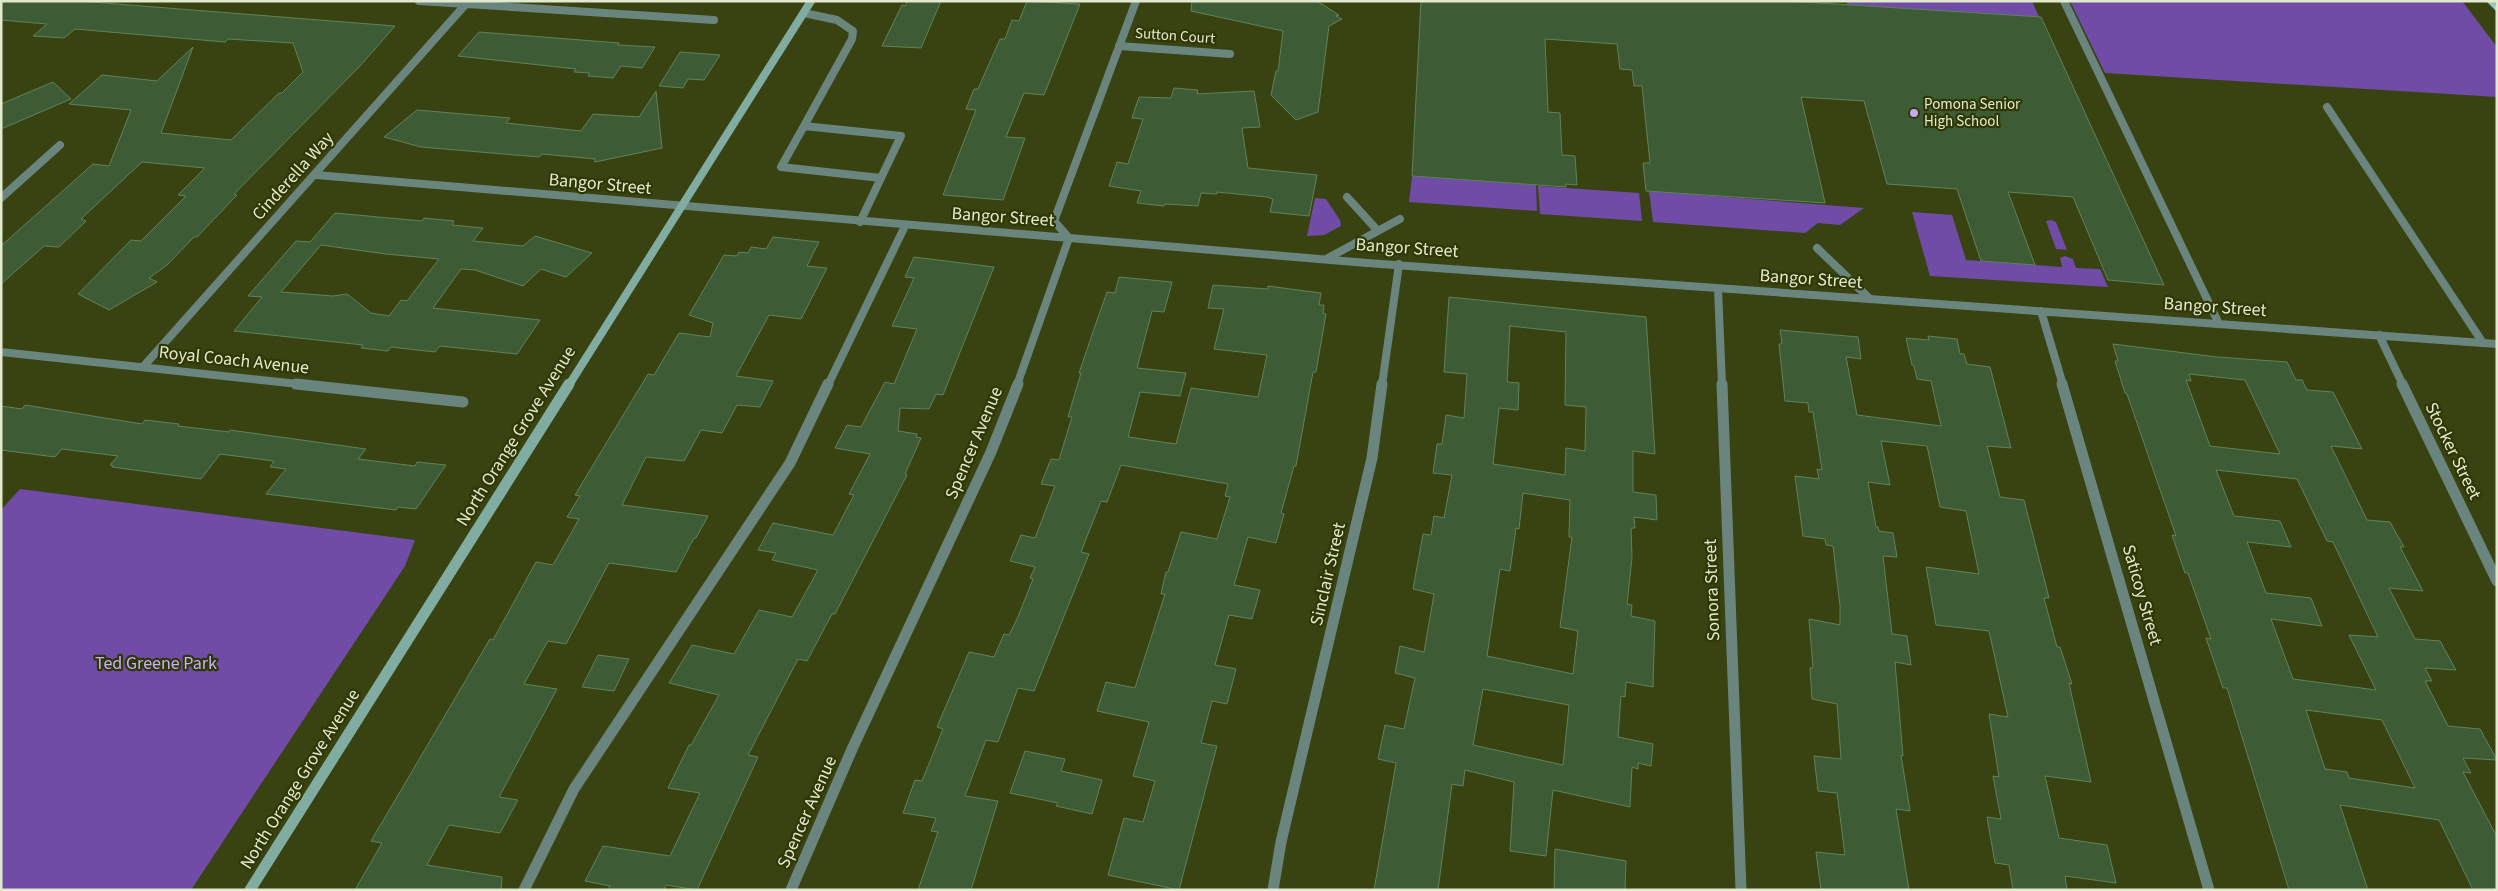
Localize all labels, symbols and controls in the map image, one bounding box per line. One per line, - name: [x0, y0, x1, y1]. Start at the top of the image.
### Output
- street label: Sutton Court: [1134, 23, 1216, 49]
- place label: Pomona Senior High School: [1924, 94, 2021, 132]
- marker: Pomona Senior High School: [1908, 107, 1920, 119]
- street label: Cinderella Way: [246, 126, 340, 226]
- street label: Bangor Street: [548, 167, 652, 201]
- street label: Bangor Street: [951, 201, 1055, 233]
- street label: Bangor Street: [1355, 232, 1459, 264]
- street label: Bangor Street: [1759, 263, 1863, 295]
- street label: Bangor Street: [2163, 291, 2267, 323]
- street label: Royal Coach Avenue: [158, 340, 310, 380]
- street label: North Orange Grove Avenue: [450, 341, 582, 531]
- street label: Spencer Avenue: [939, 383, 1009, 503]
- street label: Stocker Street: [2419, 398, 2487, 504]
- street label: Sinclair Street: [1304, 520, 1352, 628]
- street label: Sonora Street: [1698, 538, 1726, 642]
- street label: Saticoy Street: [2116, 542, 2168, 648]
- park label: Ted Greene Park: [95, 651, 217, 676]
- street label: North Orange Grove Avenue: [234, 684, 366, 874]
- street label: Spencer Avenue: [771, 752, 843, 872]

